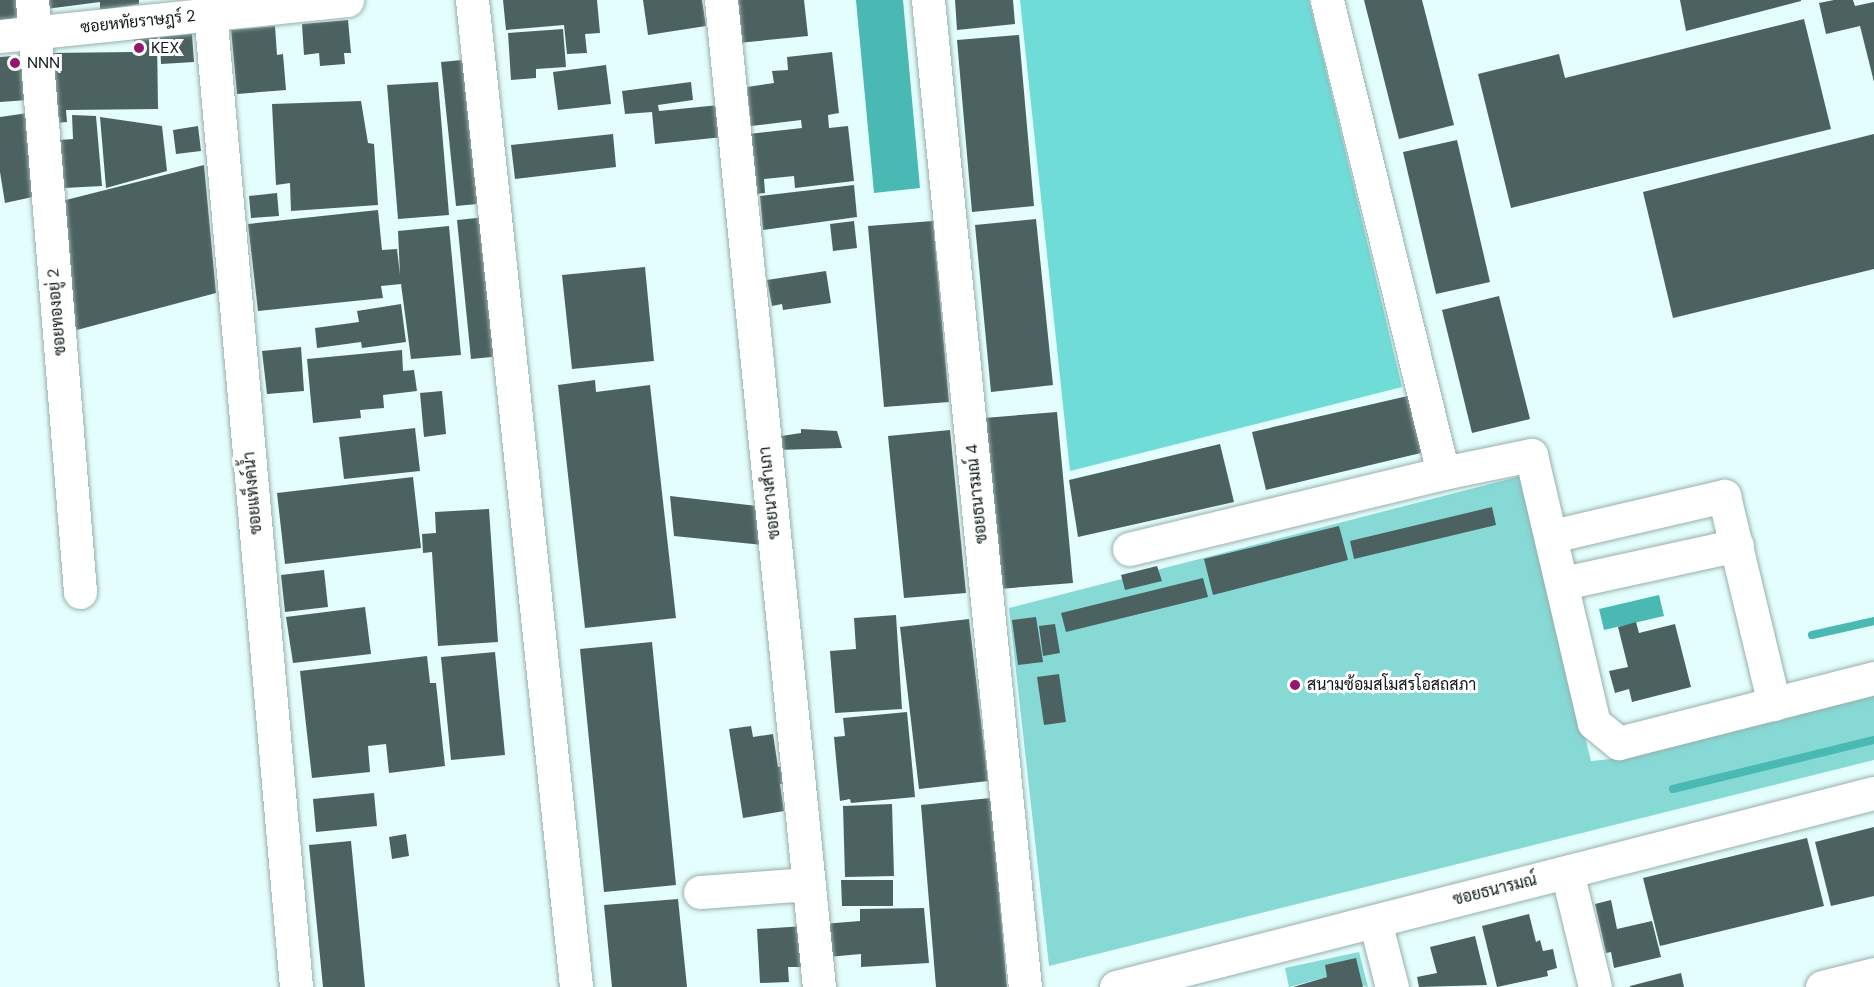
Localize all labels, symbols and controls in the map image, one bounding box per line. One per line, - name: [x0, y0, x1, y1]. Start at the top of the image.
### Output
- street label: ซอยหทัยราษฎร์ 2: [80, 6, 196, 38]
- place label: KEX: [151, 38, 179, 58]
- marker: KEX: [132, 41, 146, 55]
- place label: NNN: [27, 53, 60, 73]
- marker: NNN: [8, 56, 22, 70]
- street label: ซอยทองอยู่ 2: [44, 268, 70, 356]
- street label: ซอยธนารมณ์ 4: [962, 443, 992, 545]
- street label: ซอยนางสำเภา: [756, 446, 784, 540]
- street label: ซอยแท็งค์น้ำ: [240, 451, 266, 535]
- place label: สนามซ้อมสโมสรโอสถสภา: [1307, 675, 1476, 695]
- marker: สนามซ้อมสโมสรโอสถสภา: [1288, 678, 1302, 692]
- street label: ซอยธนารมณ์: [1451, 870, 1539, 910]

